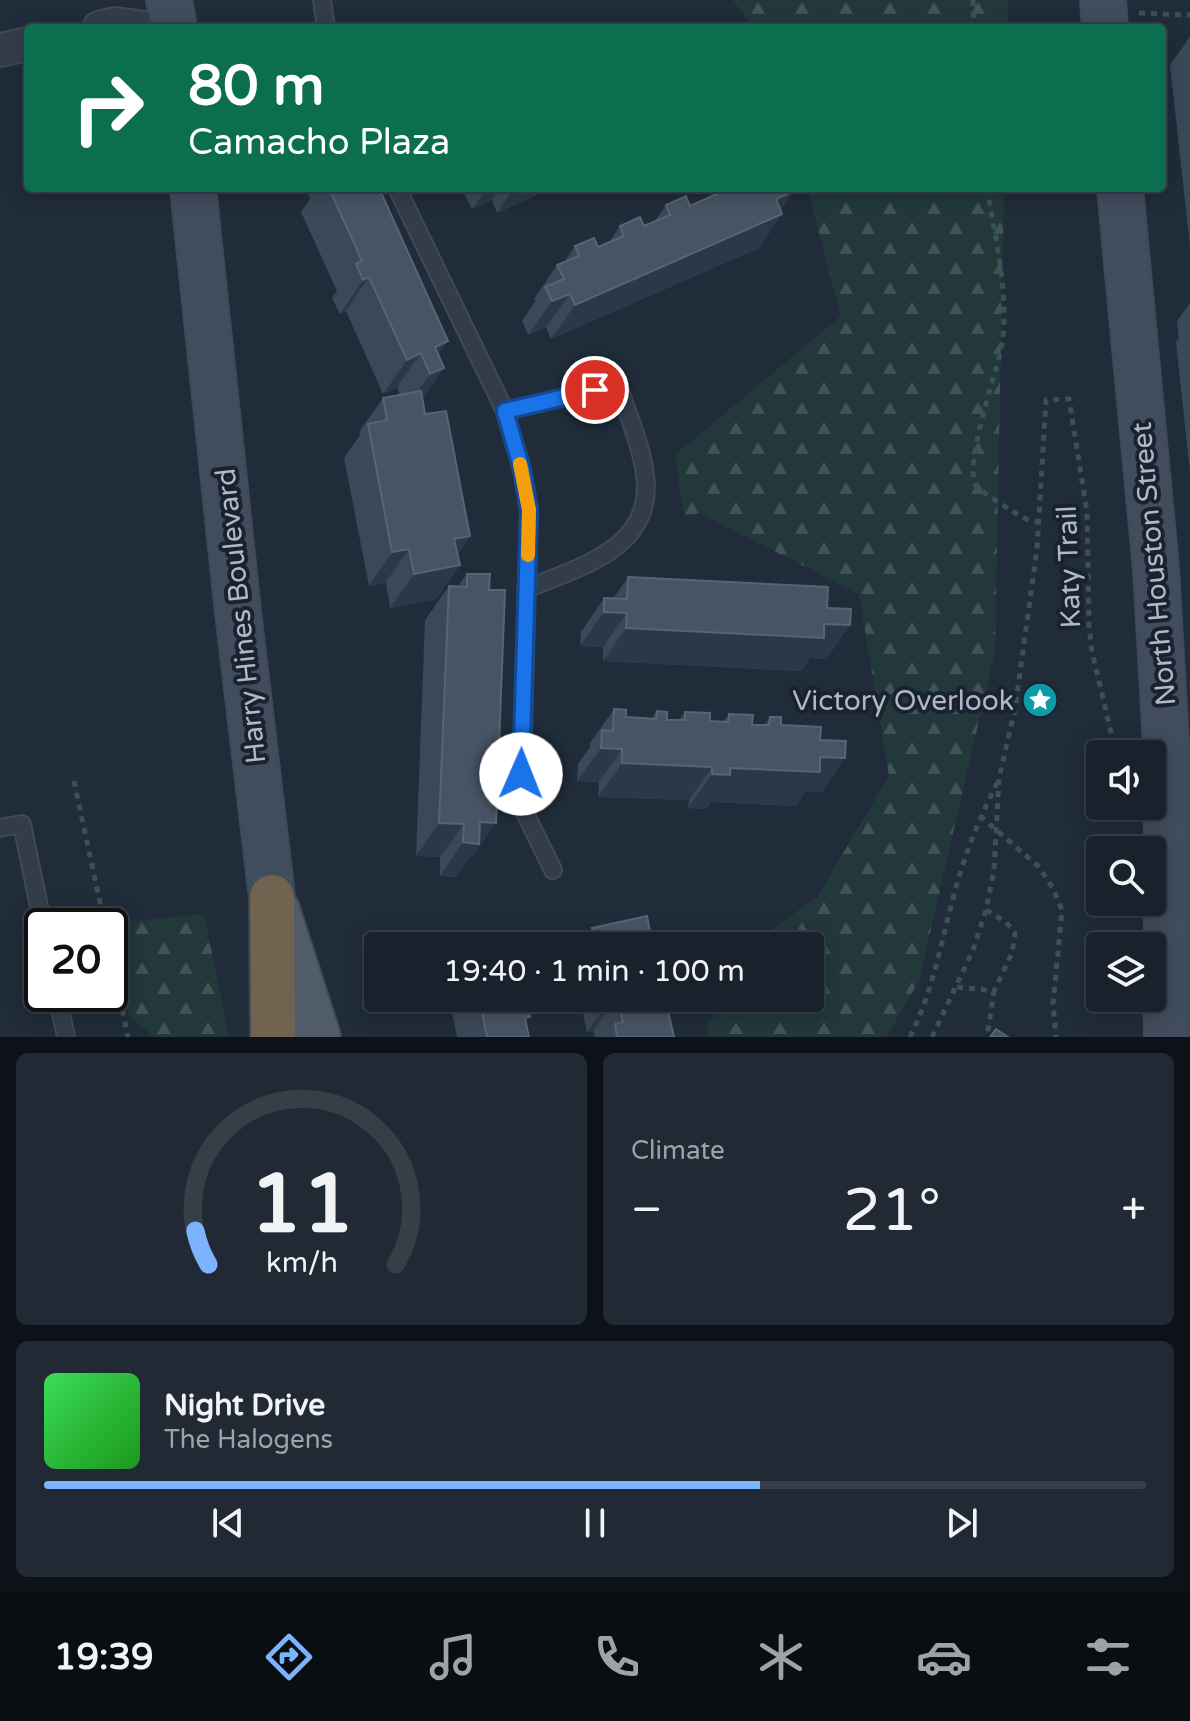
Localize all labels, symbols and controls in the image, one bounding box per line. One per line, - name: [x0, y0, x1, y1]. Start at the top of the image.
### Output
- text: 80 m: [188, 53, 324, 120]
- icon: right: [56, 56, 160, 160]
- text: Camacho Plaza: [188, 121, 450, 164]
- pin: [561, 356, 629, 424]
- icon: arrive: [573, 368, 617, 412]
- street label: North Houston Street: [1125, 420, 1183, 707]
- street label: Harry Hines Boulevard: [209, 467, 273, 765]
- street label: Katy Trail: [1050, 505, 1088, 629]
- place icon: Victory Overlook: [1021, 681, 1059, 719]
- place label: Victory Overlook: [792, 684, 1014, 718]
- position arrow: [479, 732, 563, 816]
- map controls: [1086, 740, 1166, 1012]
- button: sound: [1086, 740, 1166, 820]
- button: search: [1086, 836, 1166, 916]
- speed limit sign: 20: [24, 908, 128, 1012]
- button: layers: [1086, 932, 1166, 1012]
- text: 19:40 · 1 min · 100 m: [443, 953, 745, 990]
- text: Climate: [631, 1135, 725, 1166]
- text: 11: [249, 1155, 354, 1255]
- text: 21°: [843, 1175, 941, 1247]
- text: −: [631, 1184, 662, 1237]
- text: +: [1121, 1184, 1146, 1237]
- text: km/h: [266, 1246, 337, 1280]
- text: Night Drive: [164, 1387, 325, 1424]
- text: The Halogens: [164, 1424, 333, 1455]
- icon: previous: [206, 1501, 250, 1545]
- icon: pause: [573, 1501, 617, 1545]
- icon: next: [940, 1501, 984, 1545]
- icon: directions: [261, 1629, 317, 1685]
- icon: music: [425, 1629, 481, 1685]
- icon: phone: [589, 1629, 645, 1685]
- icon: climate: [753, 1629, 809, 1685]
- icon: car: [916, 1629, 972, 1685]
- icon: filters: [1080, 1629, 1136, 1685]
- text: 19:39: [54, 1636, 154, 1679]

